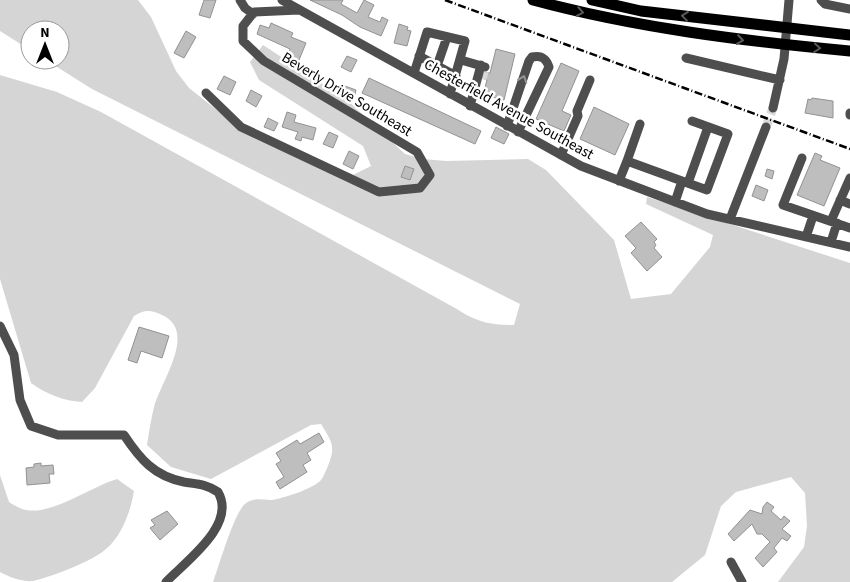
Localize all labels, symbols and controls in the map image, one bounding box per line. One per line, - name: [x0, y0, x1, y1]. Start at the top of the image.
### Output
- one-way arrow: [576, 6, 585, 17]
- one-way arrow: [681, 11, 689, 22]
- north arrow: [20, 20, 70, 70]
- text: N: [40, 23, 50, 43]
- one-way arrow: [736, 34, 745, 44]
- one-way arrow: [813, 42, 821, 53]
- street label: Beverly Drive Southeast: [278, 47, 416, 142]
- street label: Chesterfield Avenue Southeast: [420, 54, 597, 165]
- one-way arrow: [517, 76, 527, 84]

